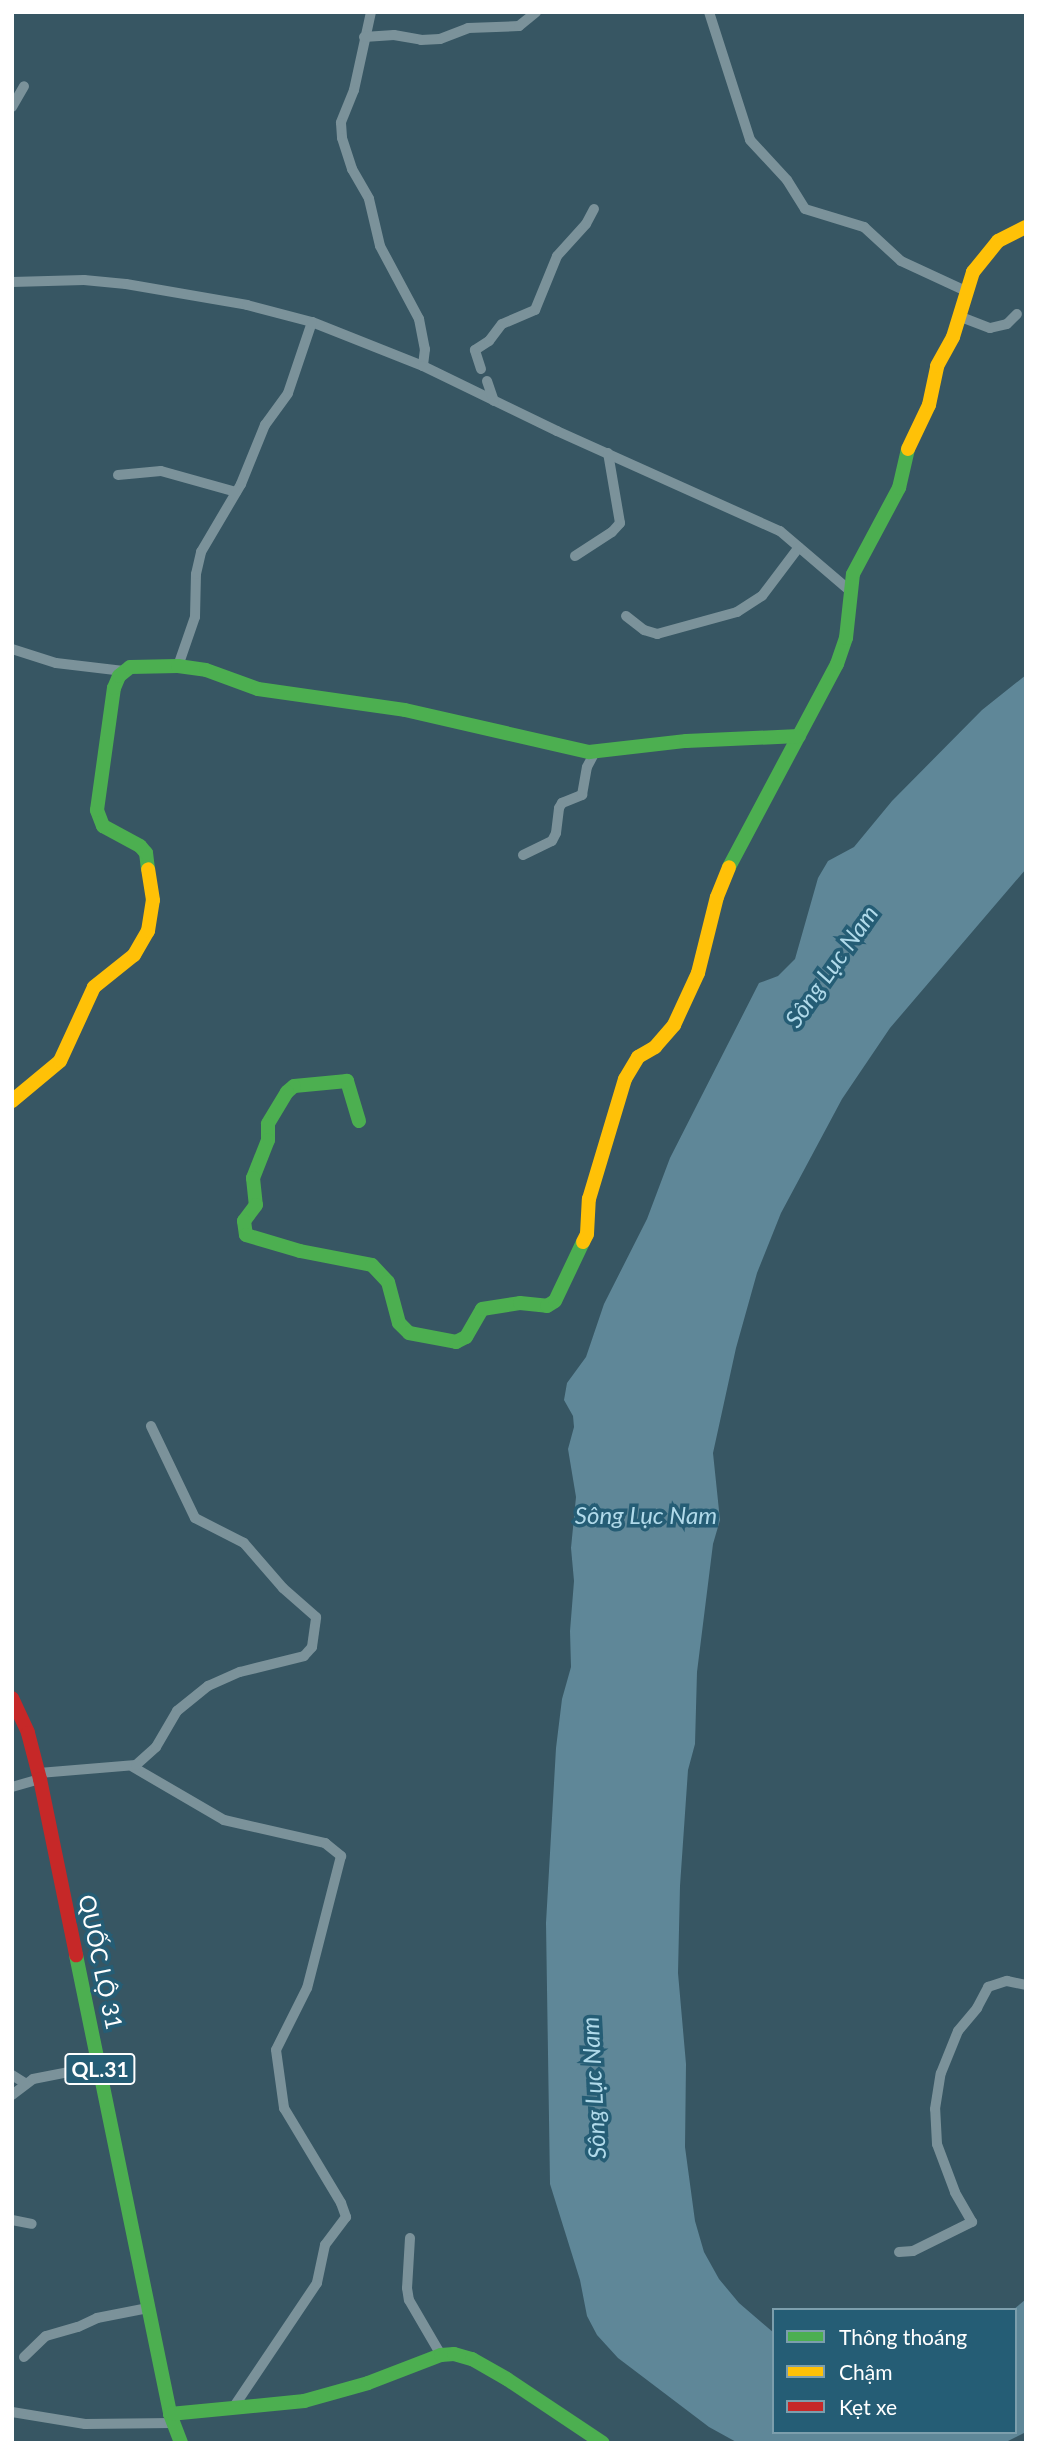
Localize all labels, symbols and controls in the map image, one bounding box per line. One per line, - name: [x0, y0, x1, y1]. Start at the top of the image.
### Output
- water label: Sông Lục Nam: [778, 899, 884, 1033]
- water label: Sông Lục Nam: [575, 1501, 717, 1529]
- street label: QUỐC LỘ 31: [73, 1892, 129, 2032]
- water label: Sông Lục Nam: [575, 2016, 611, 2160]
- road number: QL.31: [63, 2052, 137, 2086]
- legend: [772, 2308, 1017, 2434]
- text: Thông thoáng: [839, 2324, 967, 2349]
- text: Chậm: [839, 2359, 892, 2384]
- text: Kẹt xe: [839, 2394, 897, 2419]

